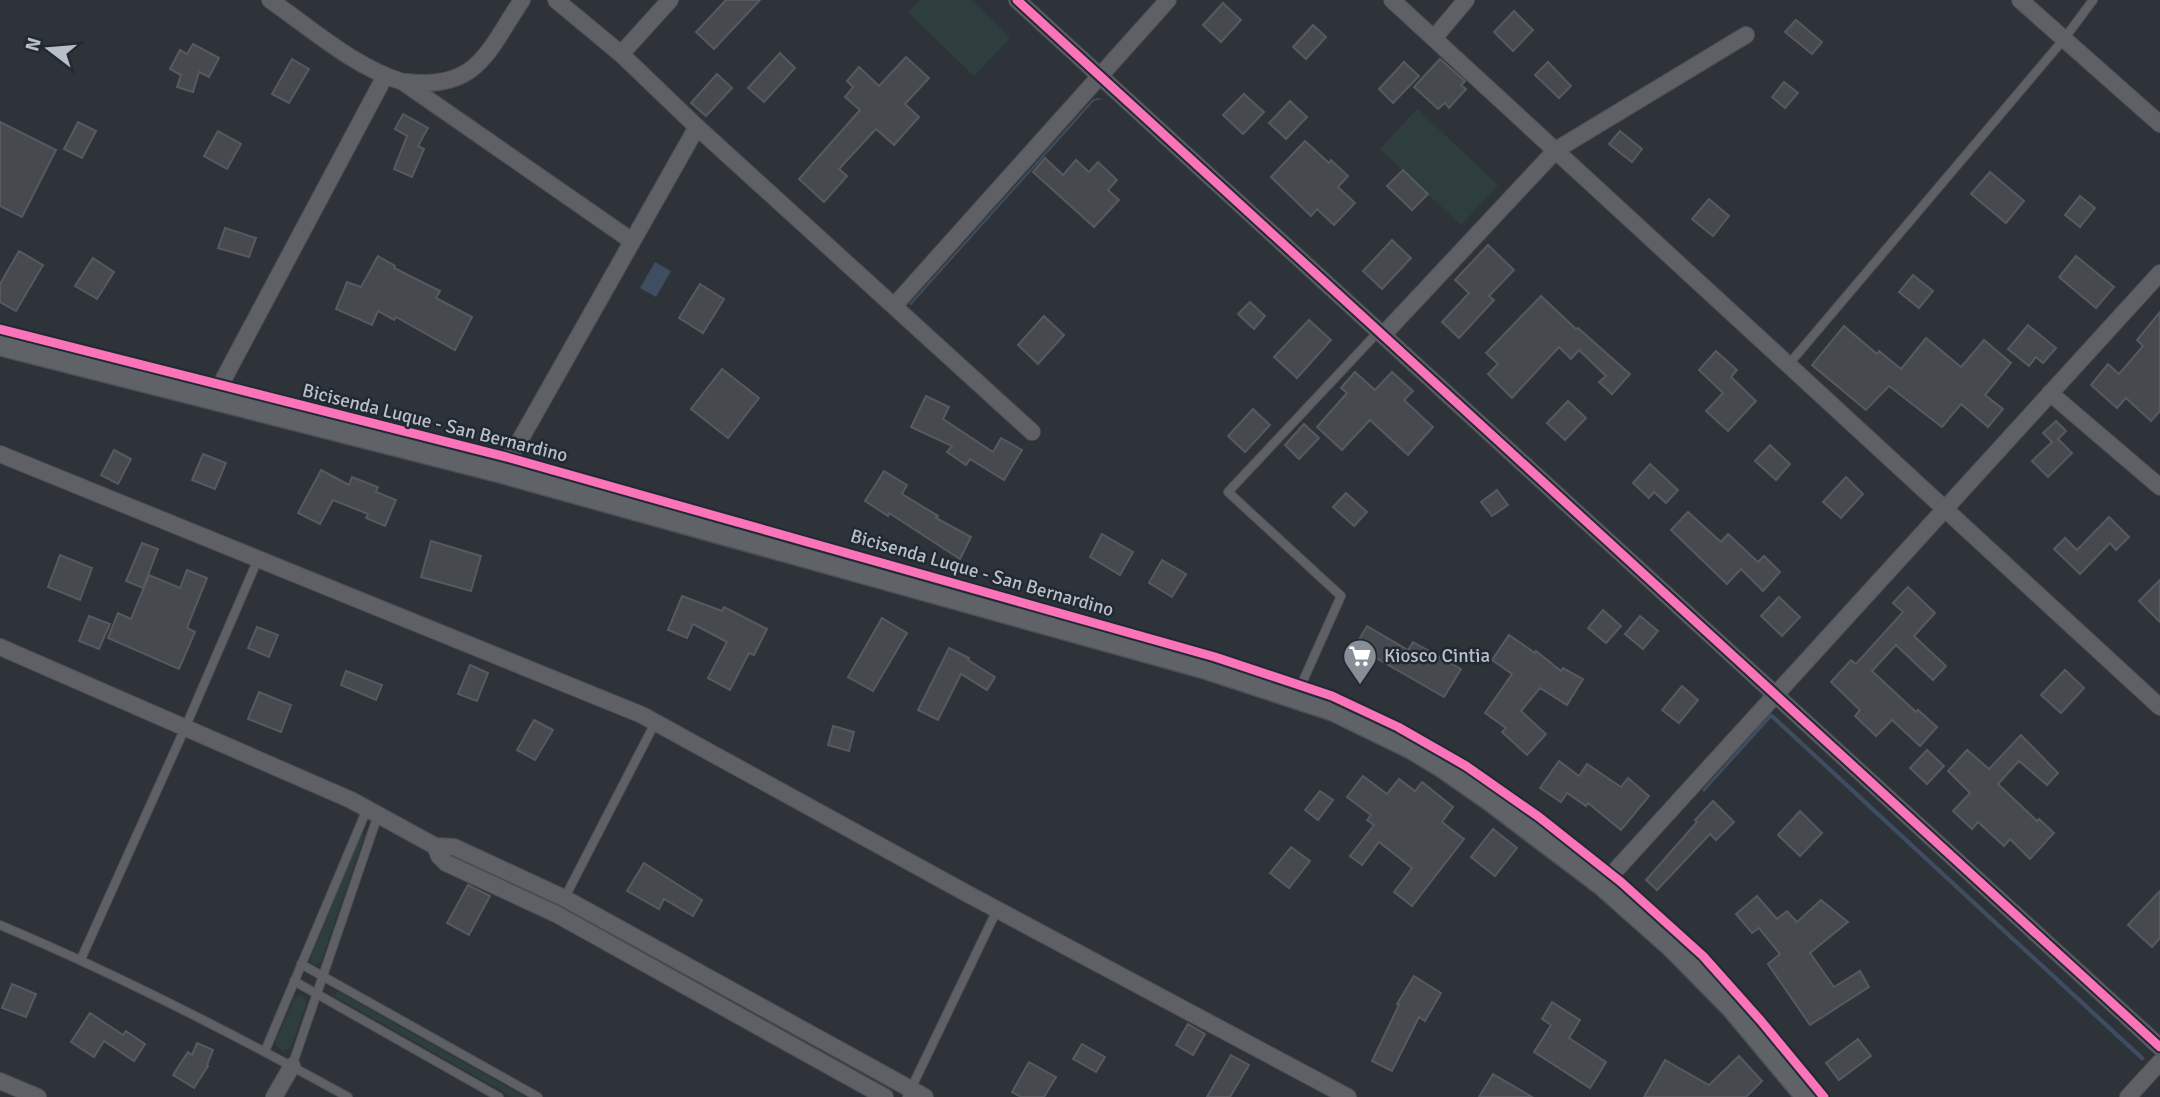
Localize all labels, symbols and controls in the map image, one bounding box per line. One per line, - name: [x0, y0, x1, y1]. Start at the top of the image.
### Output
- north arrow: [14, 14, 84, 84]
- text: N: [20, 35, 47, 54]
- street label: Bicisenda Luque - San Bernardino: [300, 378, 570, 468]
- street label: Bicisenda Luque - San Bernardino: [848, 524, 1116, 622]
- supermarket icon: Kiosco Cintia: [1341, 637, 1379, 686]
- place label: Kiosco Cintia: [1384, 644, 1490, 668]

